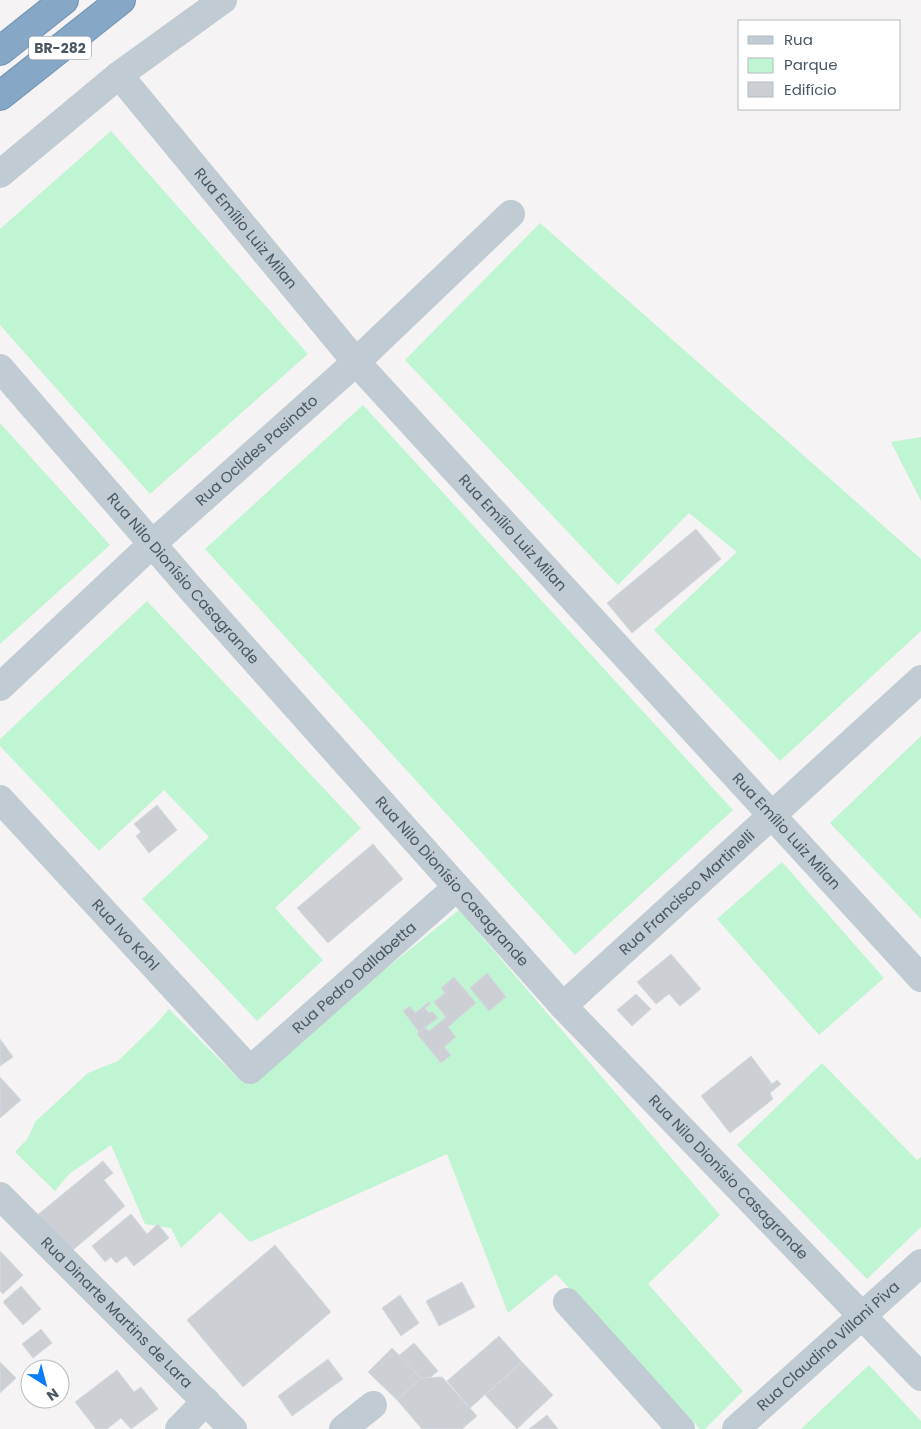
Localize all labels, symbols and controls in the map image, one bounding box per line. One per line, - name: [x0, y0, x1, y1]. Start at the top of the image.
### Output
- legend: [738, 20, 901, 110]
- text: Rua: [784, 29, 813, 50]
- road number: BR-282: [29, 36, 91, 59]
- text: Parque: [784, 54, 837, 75]
- text: Edifício: [784, 79, 837, 100]
- street label: Rua Emílio Luiz Milan: [190, 163, 302, 293]
- street label: Rua Oclides Pasinato: [191, 390, 322, 511]
- street label: Rua Emílio Luiz Milan: [454, 470, 572, 595]
- street label: Rua Nilo Dionísio Casagrande: [102, 488, 264, 668]
- street label: Rua Emílio Luiz Milan: [728, 768, 846, 894]
- street label: Rua Nilo Dionísio Casagrande: [371, 791, 534, 971]
- street label: Rua Francisco Martinelli: [614, 825, 759, 960]
- street label: Rua Ivo Kohl: [87, 894, 164, 975]
- street label: Rua Pedro Dallabetta: [287, 917, 421, 1038]
- street label: Rua Nilo Dionísio Casagrande: [644, 1090, 813, 1264]
- street label: Rua Dinarte Martins de Lara: [37, 1232, 197, 1393]
- street label: Rua Claudina Villani Piva: [752, 1276, 904, 1415]
- north arrow: [20, 1359, 70, 1409]
- text: N: [43, 1383, 63, 1406]

